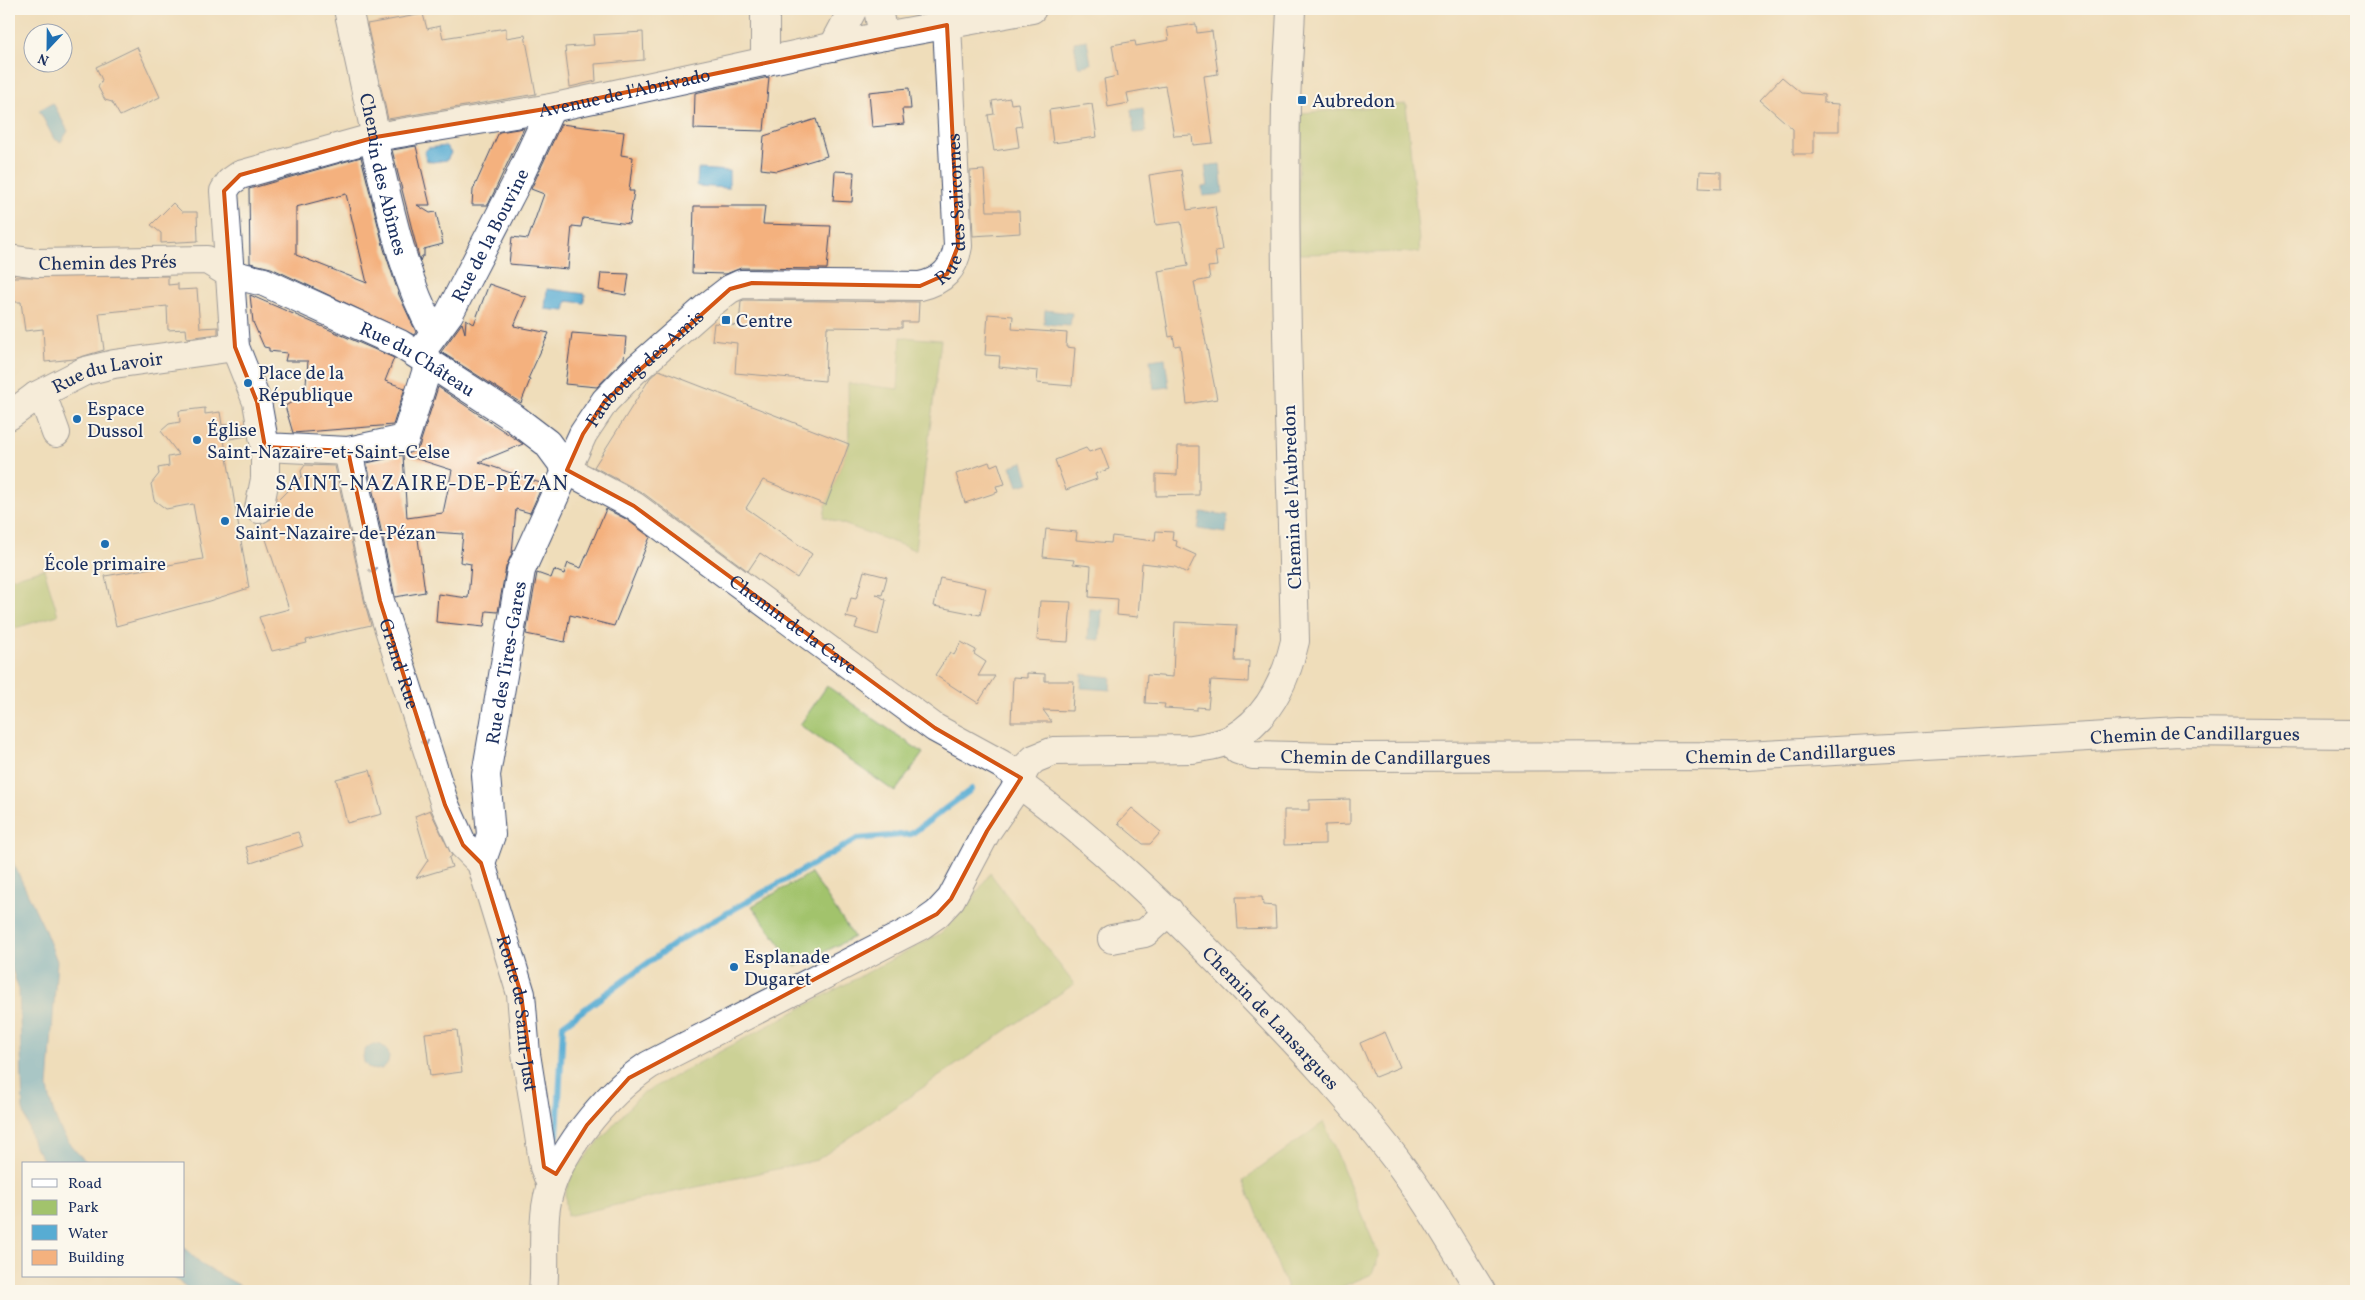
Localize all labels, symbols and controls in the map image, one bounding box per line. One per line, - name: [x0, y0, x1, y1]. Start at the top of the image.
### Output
- north arrow: [22, 22, 72, 72]
- text: N: [35, 48, 52, 69]
- street label: Avenue de l'Abrivado: [537, 63, 713, 125]
- place label: Aubredon: [1312, 89, 1395, 115]
- street label: Chemin des Abîmes: [352, 91, 413, 259]
- marker: Aubredon: [1296, 94, 1308, 106]
- street label: Rue des Salicornes: [930, 133, 973, 292]
- street label: Rue de la Bouvine: [446, 165, 536, 307]
- street label: Chemin des Prés: [38, 250, 177, 278]
- street label: Faubourg des Amis: [580, 304, 710, 433]
- place label: Centre: [736, 309, 792, 335]
- marker: Centre: [720, 314, 732, 326]
- street label: Rue du Château: [355, 316, 480, 404]
- street label: Rue du Lavoir: [48, 346, 165, 401]
- place label: Place de la République: [258, 361, 353, 409]
- marker: Place de la République: [242, 377, 254, 389]
- place label: Espace Dussol: [87, 397, 144, 445]
- street label: Chemin de l'Aubredon: [1277, 404, 1309, 590]
- marker: Espace Dussol: [71, 413, 83, 425]
- place label: Église Saint-Nazaire-et-Saint-Celse: [207, 418, 450, 466]
- marker: Église Saint-Nazaire-et-Saint-Celse: [191, 434, 203, 446]
- district label: SAINT-NAZAIRE-DE-PÉZAN: [275, 470, 569, 499]
- place label: Mairie de Saint-Nazaire-de-Pézan: [235, 499, 436, 547]
- marker: Mairie de Saint-Nazaire-de-Pézan: [219, 515, 231, 527]
- marker: École primaire: [99, 538, 111, 550]
- place label: École primaire: [44, 552, 166, 578]
- one-way arrow: [368, 559, 377, 575]
- street label: Chemin de la Cave: [723, 569, 862, 681]
- street label: Rue des Tires-Gares: [480, 579, 534, 747]
- street label: Grand' Rue: [371, 616, 425, 713]
- street label: Chemin de Candillargues: [2089, 721, 2300, 752]
- one-way arrow: [420, 731, 429, 747]
- street label: Chemin de Candillargues: [1686, 737, 1896, 771]
- street label: Chemin de Candillargues: [1280, 745, 1491, 772]
- street label: Route de Saint-Just: [489, 932, 543, 1094]
- street label: Chemin de Lansargues: [1195, 942, 1344, 1097]
- place label: Esplanade Dugaret: [744, 945, 830, 993]
- marker: Esplanade Dugaret: [728, 961, 740, 973]
- legend: [22, 1162, 185, 1278]
- text: Road: [68, 1174, 102, 1195]
- text: Park: [68, 1198, 99, 1219]
- text: Water: [68, 1224, 108, 1245]
- text: Building: [68, 1248, 125, 1269]

